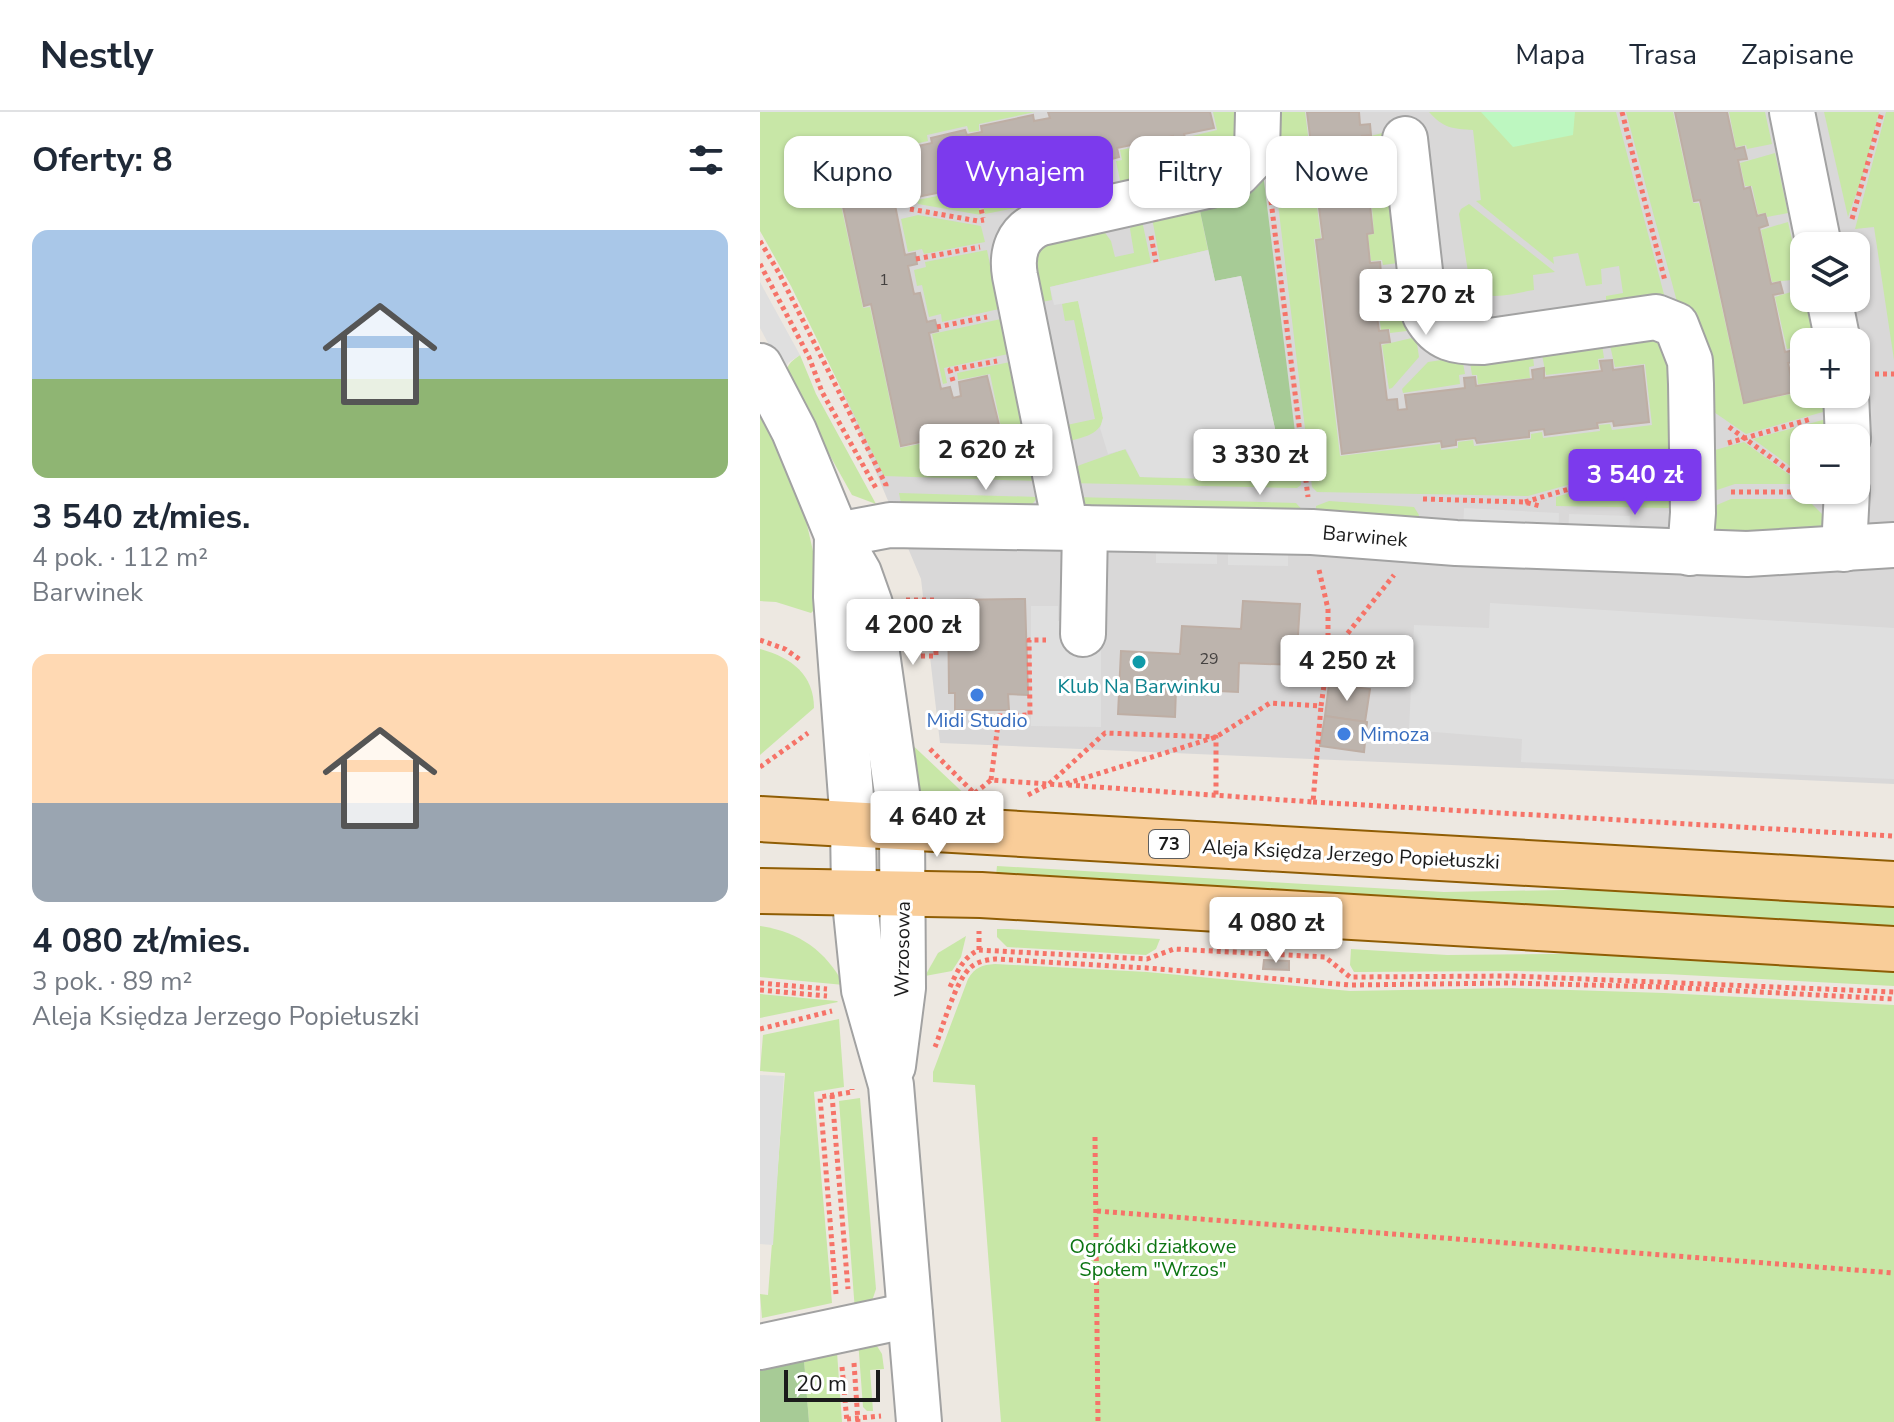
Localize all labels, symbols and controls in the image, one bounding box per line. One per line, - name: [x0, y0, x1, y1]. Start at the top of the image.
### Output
- text: Nestly: [40, 30, 154, 81]
- text: Mapa: [1515, 36, 1585, 74]
- text: Trasa: [1629, 36, 1697, 74]
- text: Zapisane: [1741, 36, 1854, 74]
- chip: Kupno: [784, 136, 921, 208]
- chip: Wynajem: [937, 136, 1113, 208]
- chip: Filtry: [1129, 136, 1250, 208]
- chip: Nowe: [1266, 136, 1397, 208]
- text: Oferty: 8: [32, 137, 173, 183]
- icon: filters: [684, 138, 728, 182]
- map controls: [1790, 232, 1870, 504]
- button: layers: [1790, 232, 1870, 312]
- house number: 1: [879, 269, 889, 291]
- pin: 3 270 zł: [1343, 269, 1509, 337]
- text: 3 270 zł: [1377, 277, 1475, 312]
- icon: home: [308, 282, 452, 426]
- button: +: [1790, 328, 1870, 408]
- pin: 2 620 zł: [903, 424, 1069, 492]
- button: −: [1790, 424, 1870, 504]
- pin: 3 330 zł: [1177, 429, 1343, 497]
- text: 2 620 zł: [937, 432, 1035, 467]
- text: 3 330 zł: [1211, 437, 1309, 472]
- pin: 3 540 zł: [1552, 449, 1718, 517]
- text: 3 540 zł: [1586, 457, 1684, 492]
- text: 3 540 zł/mies.: [32, 494, 250, 540]
- street label: Barwinek: [1321, 519, 1410, 554]
- text: 4 pok. · 112 m²: [32, 540, 208, 575]
- text: Barwinek: [32, 575, 143, 610]
- pin: 4 200 zł: [830, 599, 996, 667]
- text: 4 200 zł: [864, 607, 962, 642]
- pin: 4 250 zł: [1264, 635, 1430, 703]
- text: 4 250 zł: [1298, 643, 1396, 678]
- house number: 29: [1199, 648, 1219, 670]
- marker: Klub Na Barwinku: [1130, 653, 1148, 671]
- place label: Klub Na Barwinku: [1058, 673, 1220, 700]
- marker: Midi Studio: [968, 686, 986, 704]
- icon: home: [308, 706, 452, 850]
- place label: Midi Studio: [926, 707, 1028, 734]
- place label: Mimoza: [1360, 721, 1430, 748]
- marker: Mimoza: [1335, 725, 1353, 743]
- pin: 4 640 zł: [854, 791, 1020, 859]
- text: 4 640 zł: [888, 799, 986, 834]
- road number: 73: [1149, 830, 1189, 858]
- street label: Aleja Księdza Jerzego Popiełuszki: [1201, 833, 1501, 876]
- pin: 4 080 zł: [1193, 897, 1359, 965]
- street label: Wrzosowa: [888, 901, 917, 997]
- text: 4 080 zł: [1227, 905, 1325, 940]
- text: 4 080 zł/mies.: [32, 918, 250, 964]
- text: 3 pok. · 89 m²: [32, 964, 192, 999]
- text: Aleja Księdza Jerzego Popiełuszki: [32, 999, 420, 1034]
- park label: Ogródki działkowe Społem "Wrzos": [1070, 1233, 1236, 1283]
- scale bar: [784, 1366, 880, 1402]
- text: 20 m: [796, 1369, 847, 1399]

